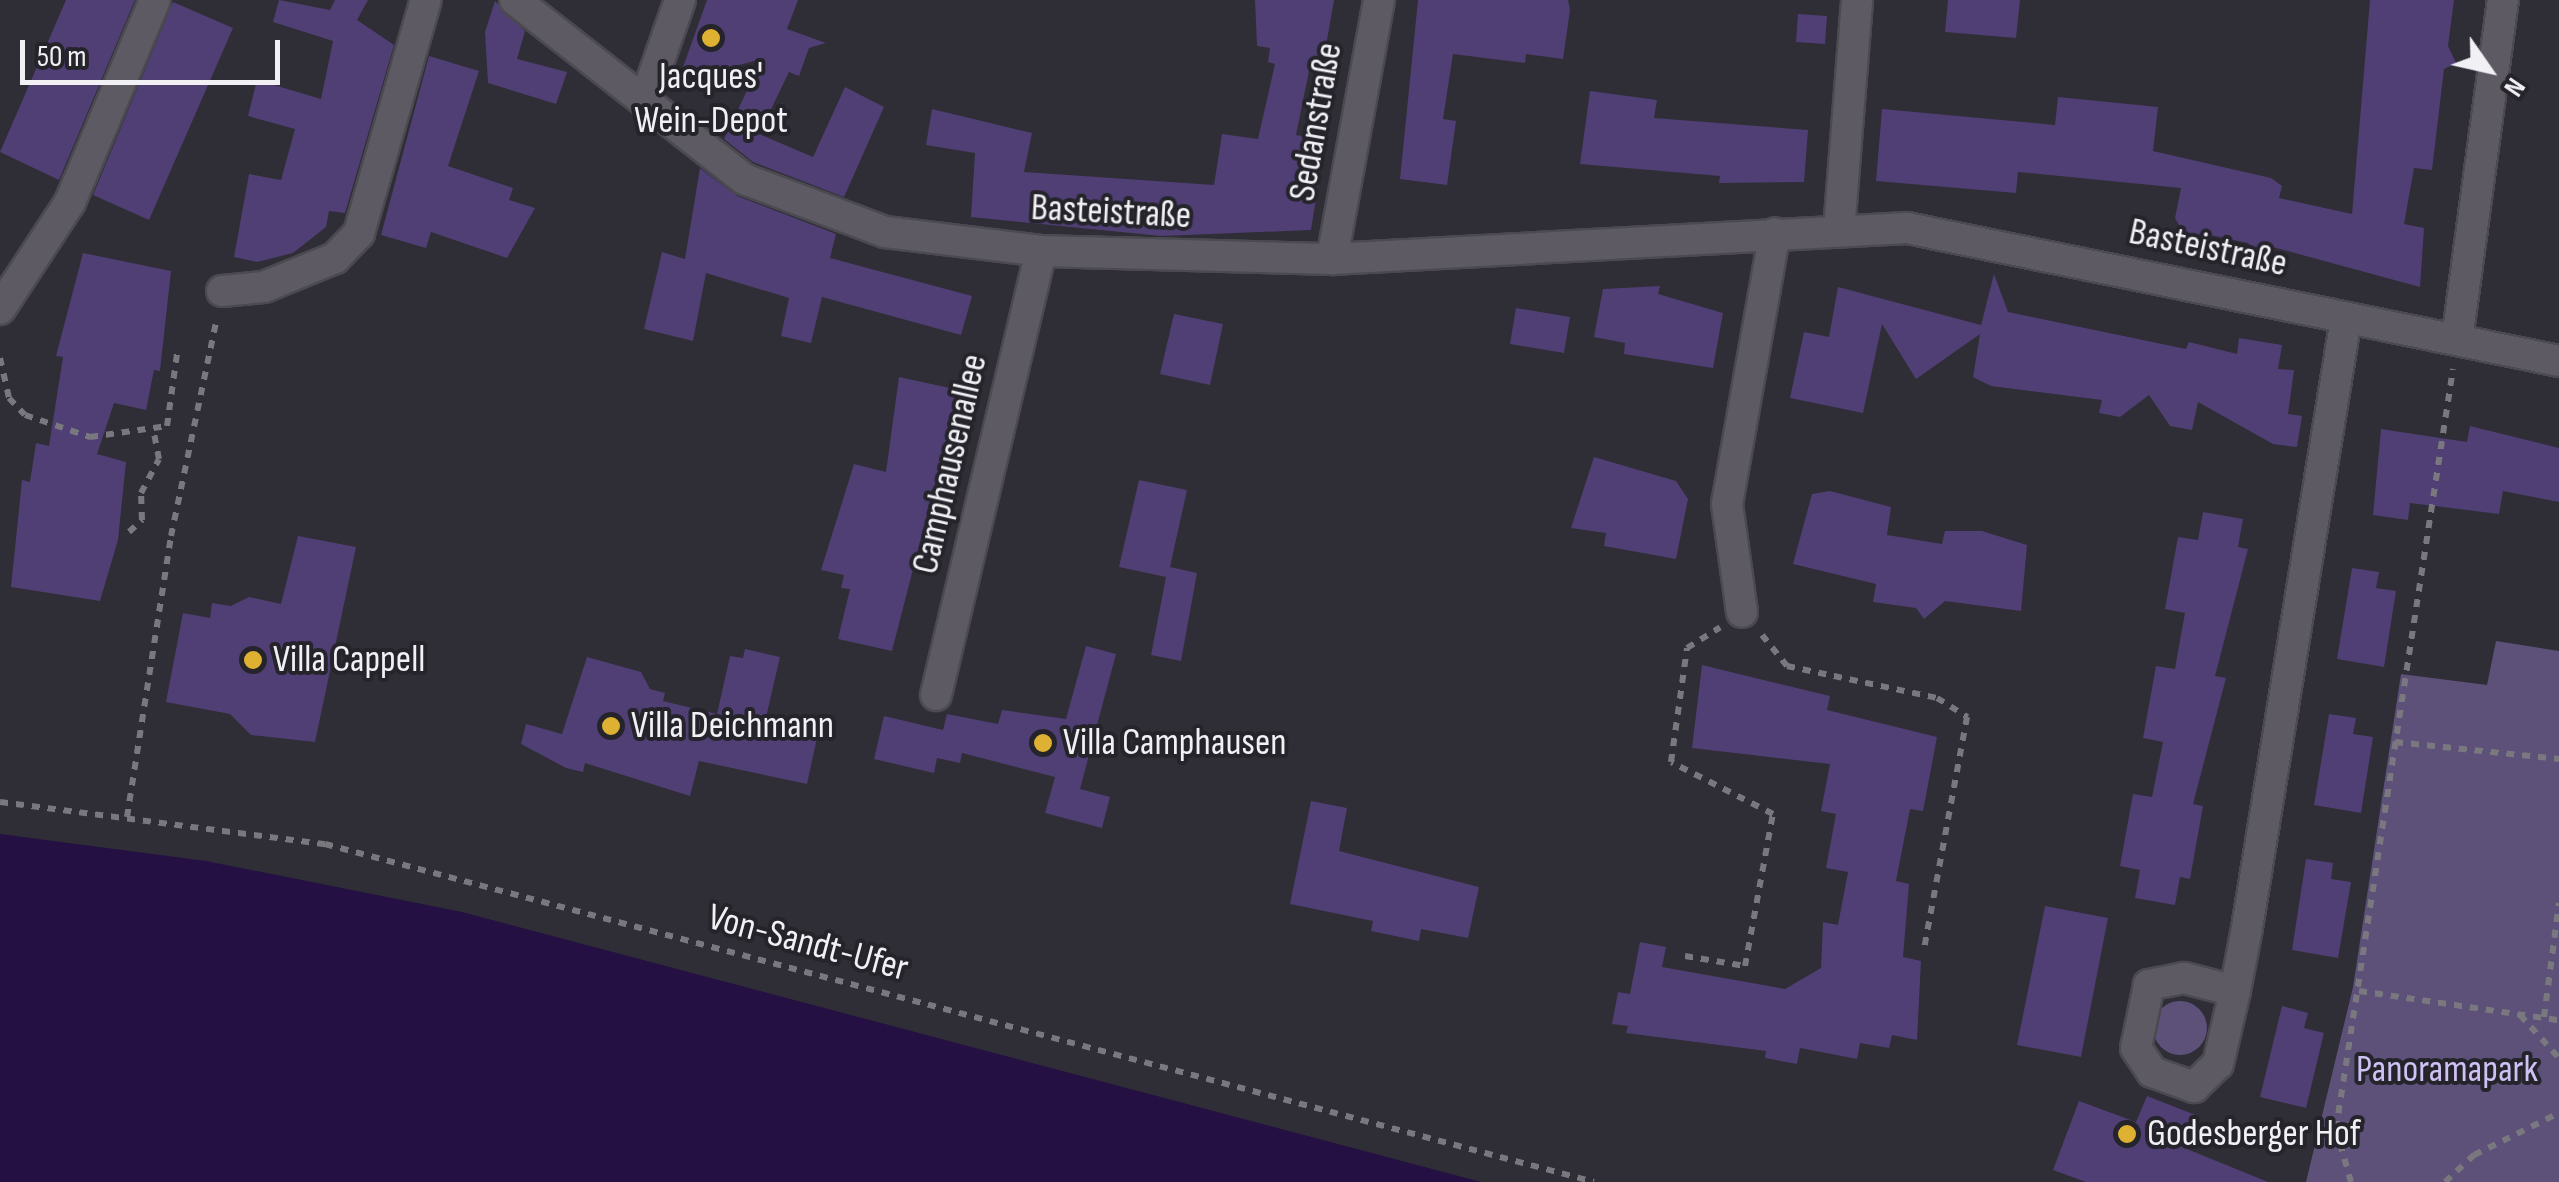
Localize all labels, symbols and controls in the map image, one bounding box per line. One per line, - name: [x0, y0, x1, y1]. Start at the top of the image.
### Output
- scale bar: [25, 20, 285, 82]
- north arrow: [2439, 20, 2539, 120]
- marker: Jacques' Wein-Depot: [700, 27, 722, 49]
- text: 50 m: [37, 39, 86, 75]
- street label: Sedanstraße: [1280, 39, 1352, 205]
- place label: Jacques' Wein-Depot: [634, 54, 788, 143]
- text: N: [2496, 72, 2532, 102]
- street label: Basteistraße: [1030, 185, 1192, 239]
- street label: Basteistraße: [2125, 209, 2291, 287]
- street label: Camphausenallee: [903, 350, 997, 578]
- place label: Villa Cappell: [273, 637, 425, 683]
- marker: Villa Cappell: [242, 649, 264, 671]
- place label: Villa Deichmann: [631, 703, 834, 749]
- marker: Villa Deichmann: [600, 715, 622, 737]
- place label: Villa Camphausen: [1063, 720, 1286, 766]
- marker: Villa Camphausen: [1032, 732, 1054, 754]
- street label: Von-Sandt-Ufer: [703, 894, 913, 992]
- park label: Panoramapark: [2356, 1047, 2538, 1093]
- place label: Godesberger Hof: [2147, 1111, 2361, 1157]
- marker: Godesberger Hof: [2116, 1123, 2138, 1145]

